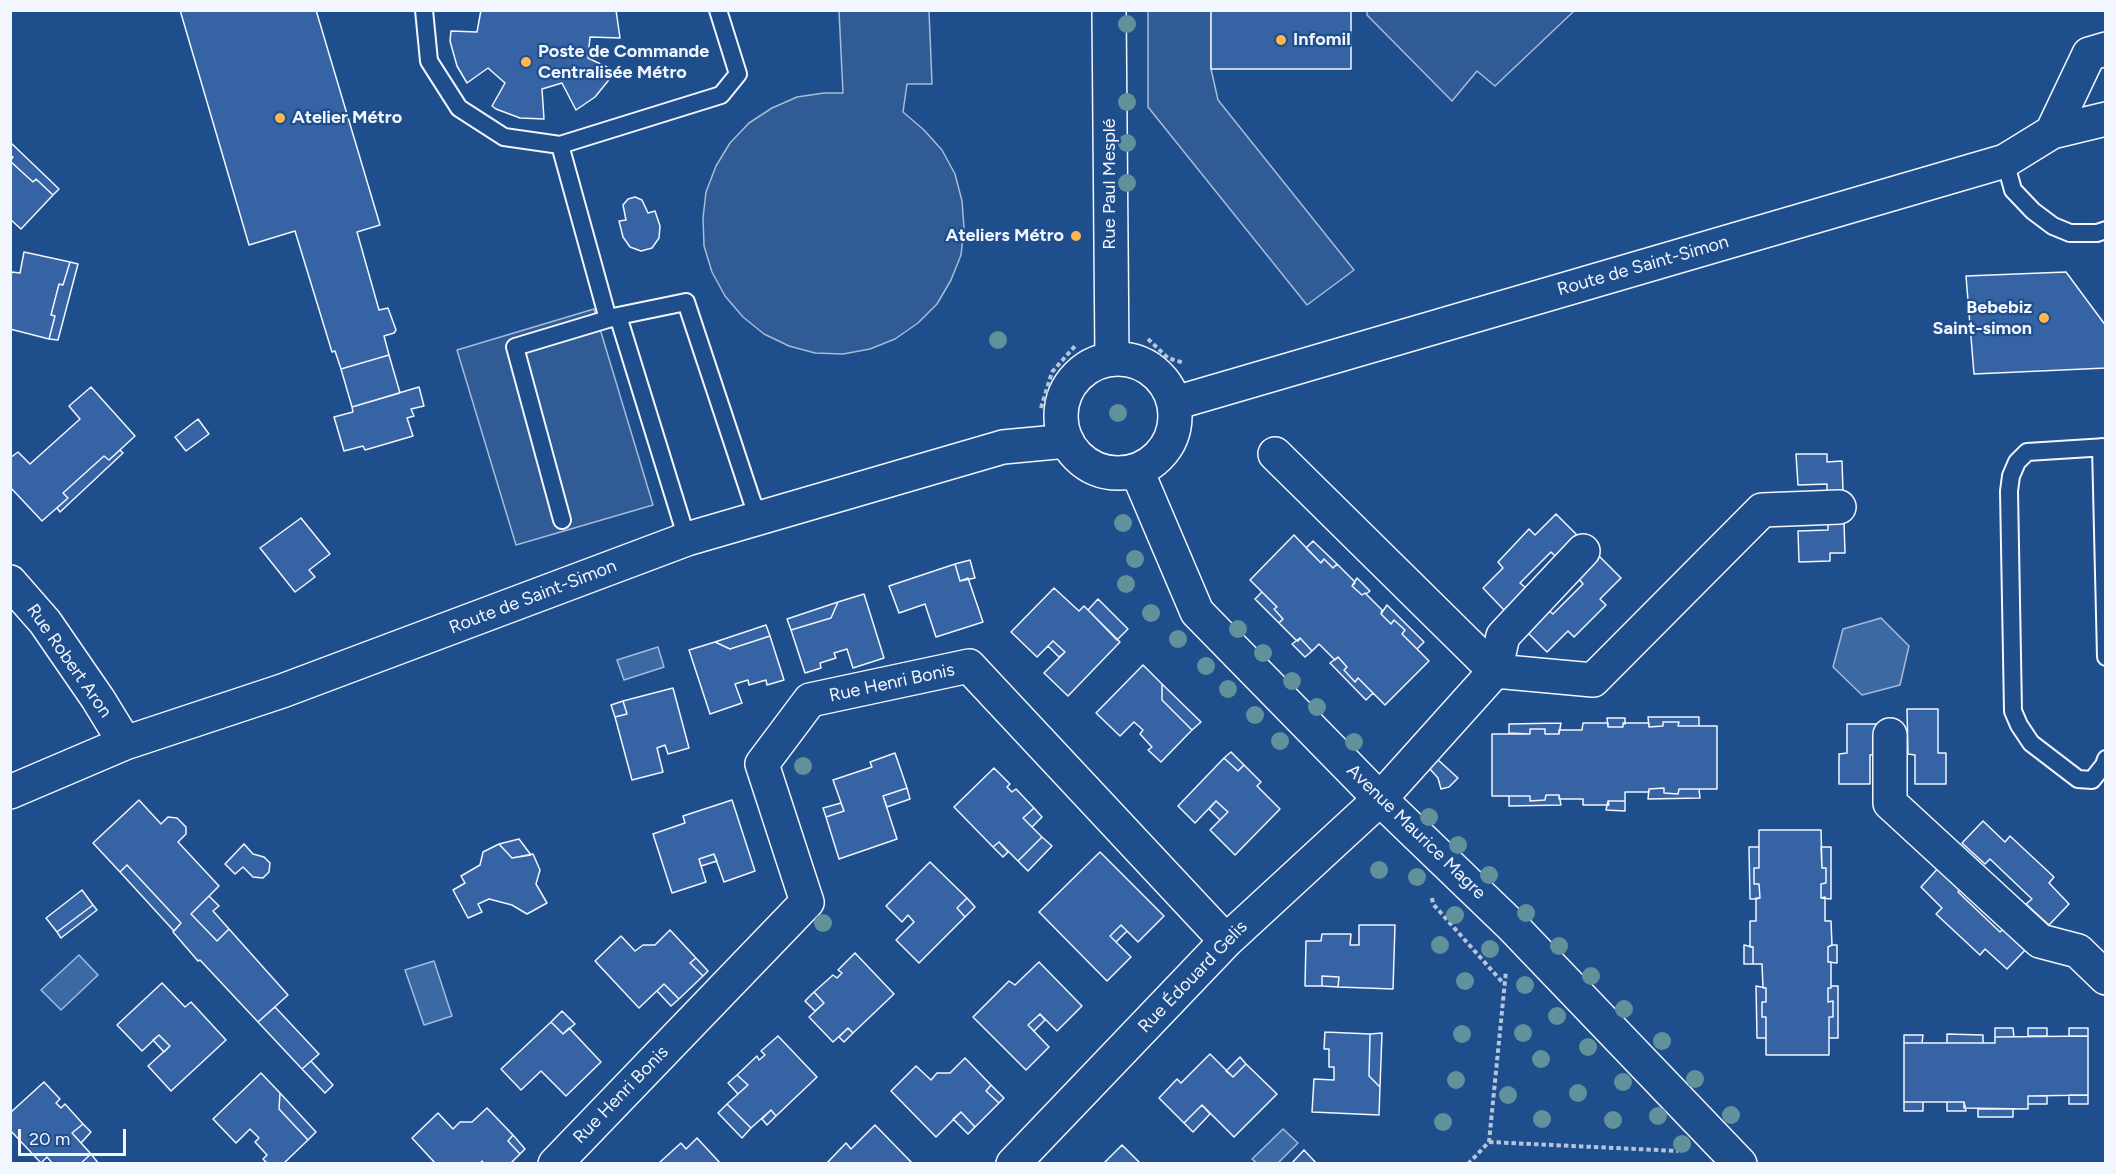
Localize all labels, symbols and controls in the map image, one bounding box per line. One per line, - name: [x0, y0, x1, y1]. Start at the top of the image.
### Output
- place label: Infomil: [1293, 29, 1351, 51]
- marker: Infomil: [1274, 33, 1288, 47]
- place label: Poste de Commande Centralisée Métro: [538, 41, 709, 84]
- marker: Poste de Commande Centralisée Métro: [519, 55, 533, 69]
- place label: Atelier Métro: [292, 107, 402, 129]
- marker: Atelier Métro: [273, 111, 287, 125]
- street label: Rue Paul Mesplé: [1099, 118, 1121, 250]
- place label: Ateliers Métro: [946, 225, 1064, 247]
- marker: Ateliers Métro: [1069, 229, 1083, 243]
- street label: Route de Saint-Simon: [1555, 231, 1731, 301]
- place label: Bebebiz Saint-simon: [1932, 297, 2032, 340]
- marker: Bebebiz Saint-simon: [2037, 311, 2051, 325]
- street label: Route de Saint-Simon: [446, 555, 620, 639]
- street label: Rue Robert Aron: [22, 600, 116, 722]
- street label: Rue Henri Bonis: [827, 659, 957, 707]
- street label: Avenue Maurice Magre: [1342, 760, 1490, 904]
- street label: Rue Édouard Gelis: [1134, 916, 1252, 1038]
- street label: Rue Henri Bonis: [569, 1042, 673, 1148]
- scale bar: [21, 1117, 129, 1155]
- text: 20 m: [29, 1128, 70, 1150]

